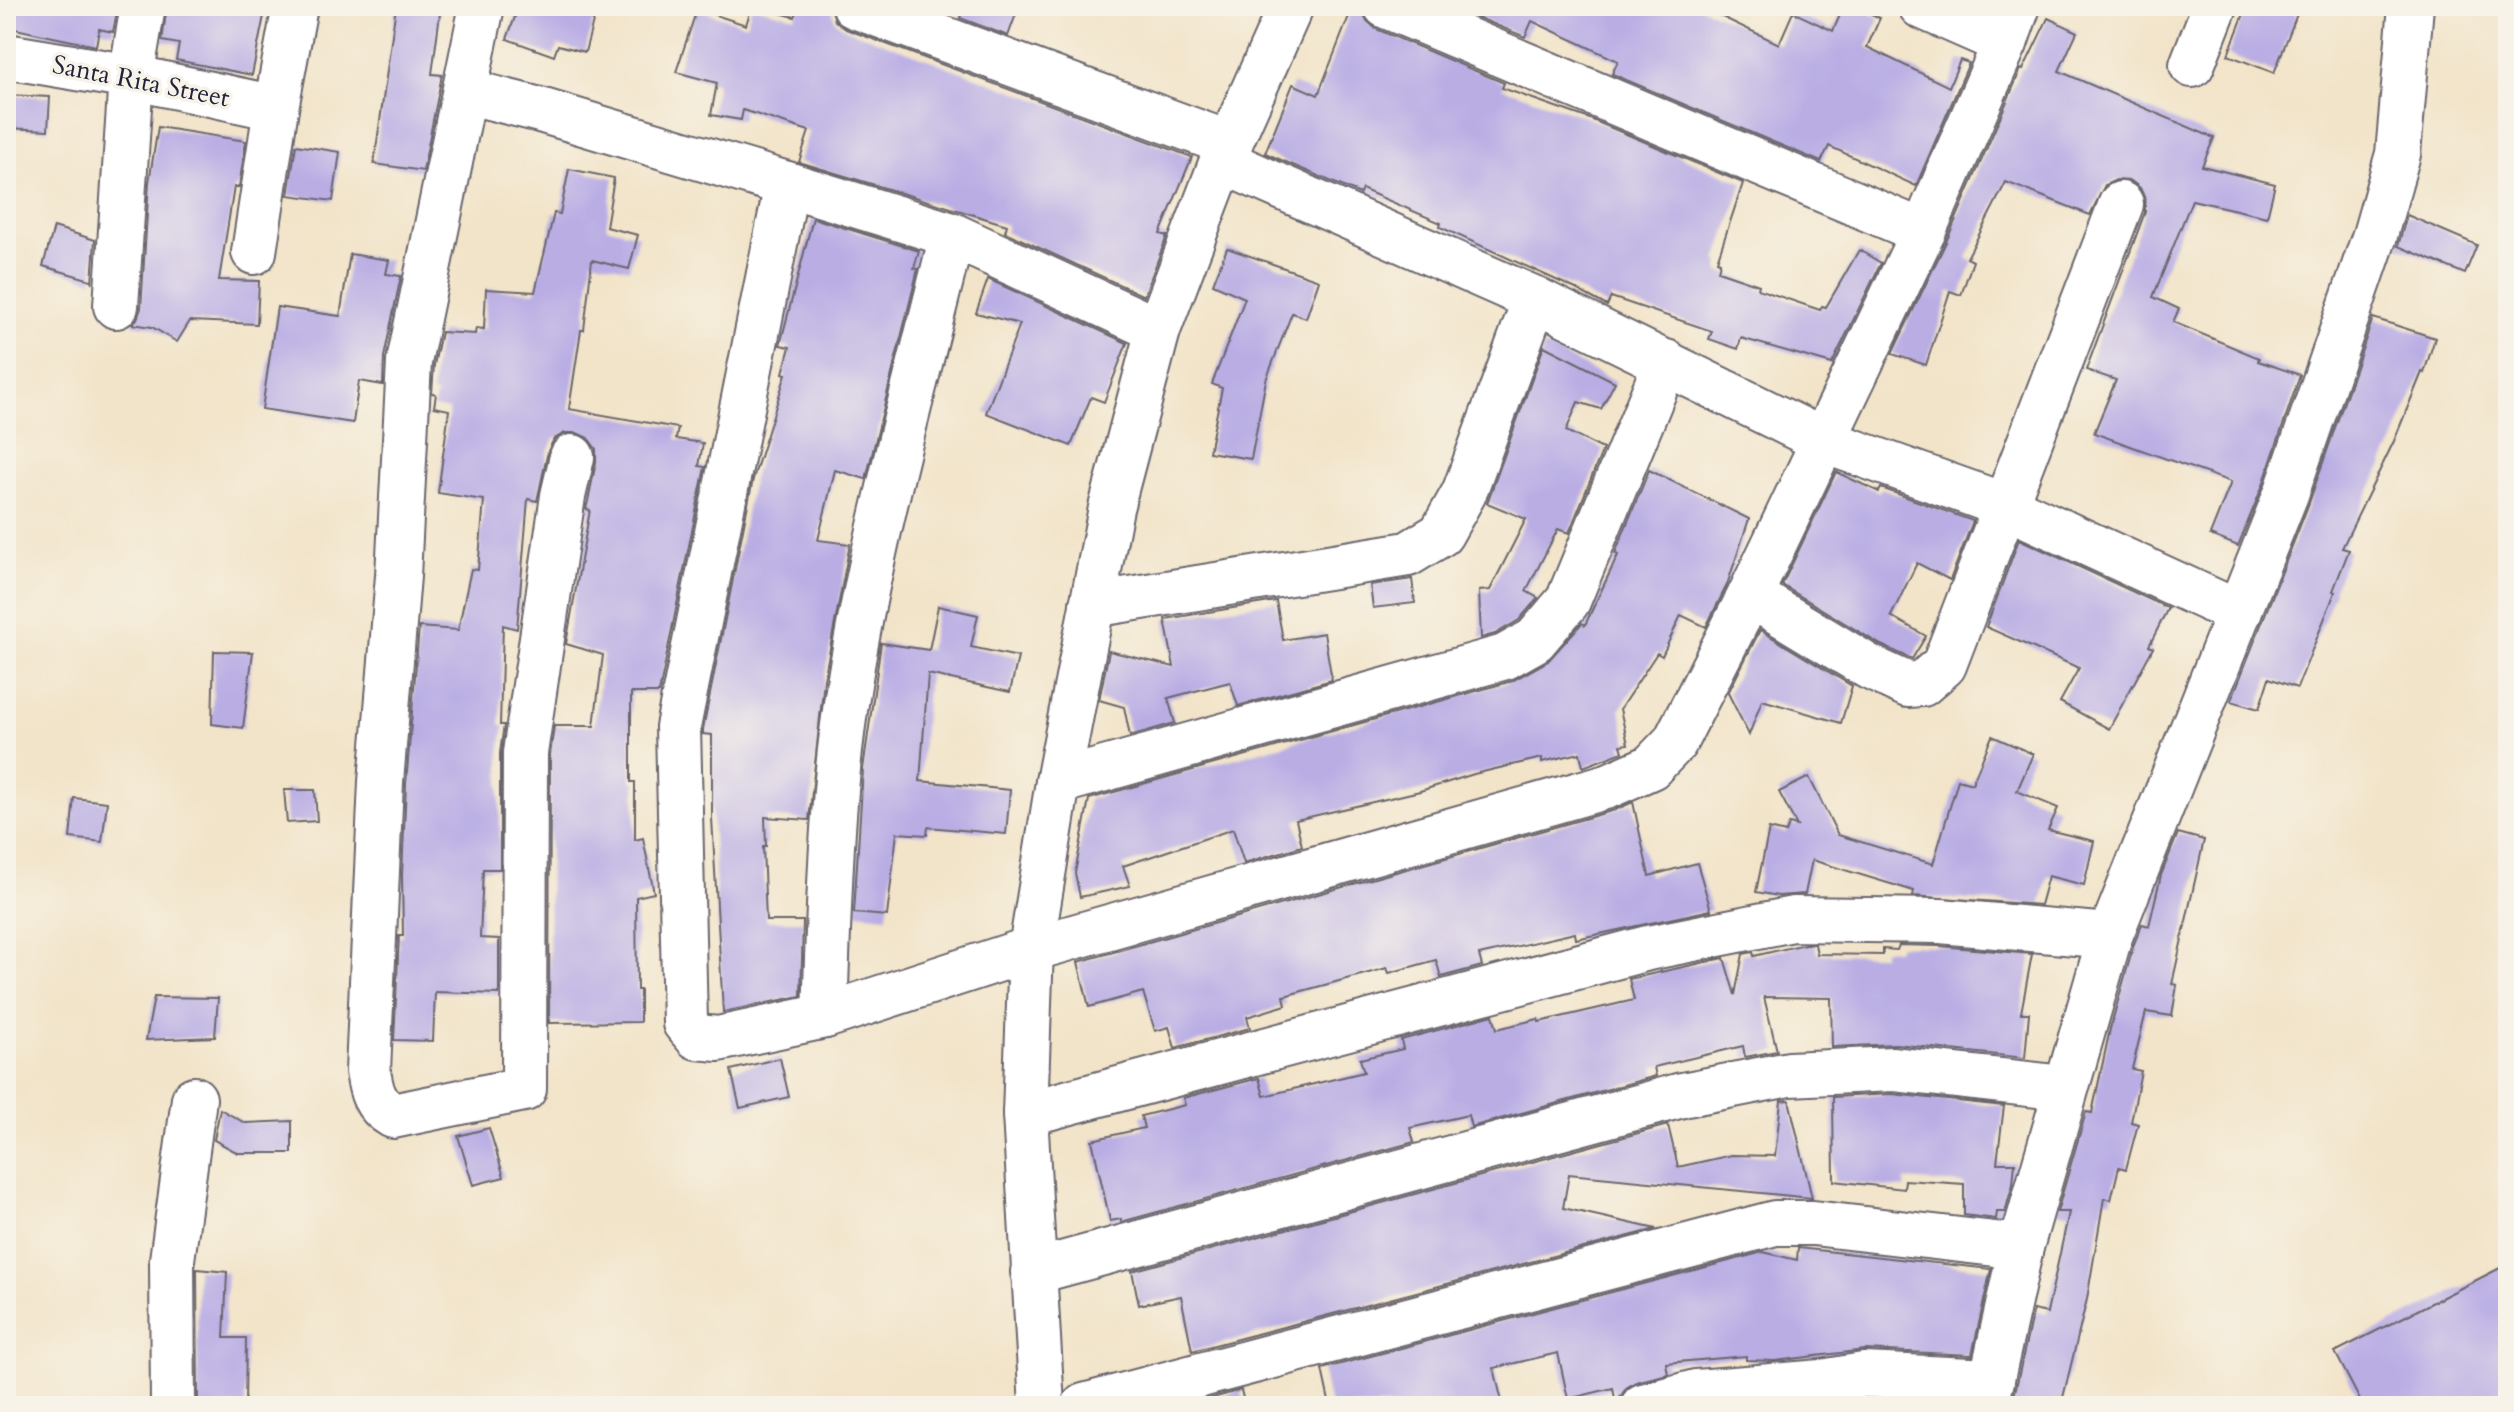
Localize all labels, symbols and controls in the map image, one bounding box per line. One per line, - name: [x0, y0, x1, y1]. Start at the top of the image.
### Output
- street label: Santa Rita Street: [49, 47, 233, 115]

